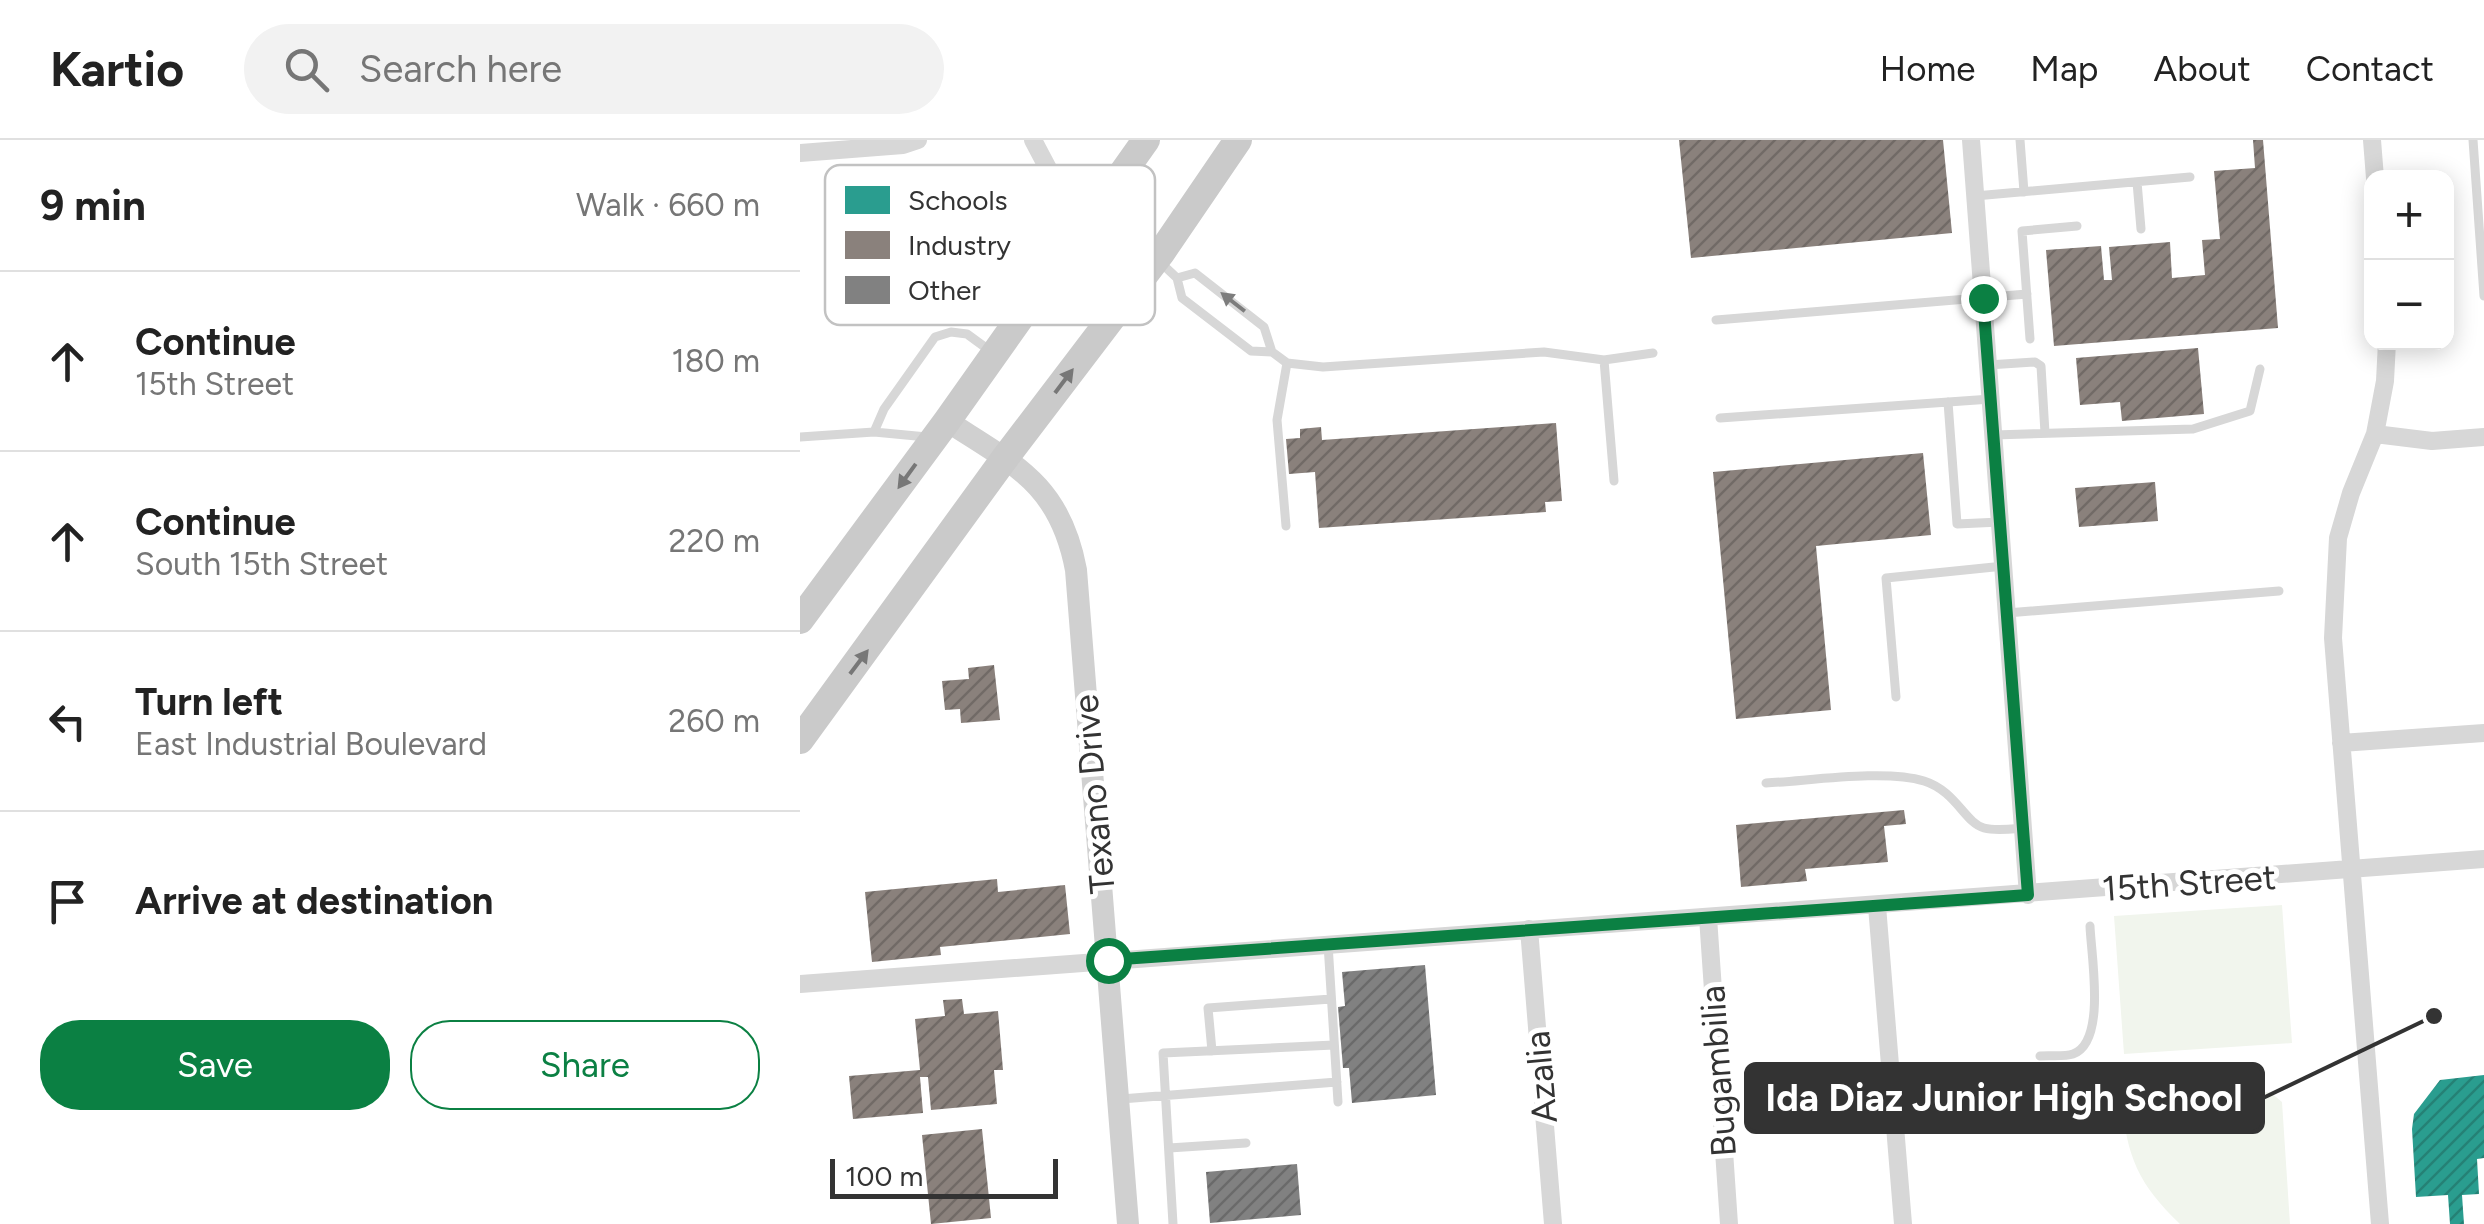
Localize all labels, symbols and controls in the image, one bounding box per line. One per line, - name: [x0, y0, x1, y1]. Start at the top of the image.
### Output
- search box: [244, 24, 944, 114]
- text: Kartio: [50, 40, 184, 98]
- icon: search: [279, 42, 334, 97]
- text: Search here: [359, 46, 562, 92]
- text: Home: [1880, 48, 1975, 90]
- text: Map: [2030, 48, 2099, 90]
- text: About: [2154, 48, 2251, 90]
- text: Contact: [2306, 48, 2434, 90]
- legend: [825, 165, 1155, 325]
- map controls: [2364, 170, 2454, 350]
- button: +: [2364, 170, 2454, 260]
- text: 9 min: [40, 180, 146, 231]
- text: Schools: [908, 183, 1008, 217]
- text: Walk · 660 m: [576, 186, 760, 224]
- text: Industry: [908, 228, 1011, 262]
- button: −: [2364, 260, 2454, 350]
- text: Other: [908, 273, 981, 307]
- route end: [1961, 276, 2007, 322]
- one-way arrow: [1220, 292, 1246, 313]
- text: Continue: [135, 319, 296, 365]
- icon: ahead: [40, 334, 95, 389]
- text: 180 m: [671, 342, 760, 380]
- text: 15th Street: [135, 365, 294, 403]
- one-way arrow: [1053, 368, 1073, 394]
- one-way arrow: [897, 463, 917, 489]
- text: Continue: [135, 499, 296, 545]
- icon: ahead: [40, 514, 95, 569]
- text: 220 m: [669, 522, 760, 560]
- text: South 15th Street: [135, 545, 388, 583]
- one-way arrow: [848, 649, 868, 675]
- text: Turn left: [135, 679, 283, 725]
- street label: Texano Drive: [1064, 693, 1124, 895]
- icon: left: [40, 694, 95, 749]
- text: 260 m: [668, 702, 760, 740]
- text: East Industrial Boulevard: [135, 725, 487, 763]
- street label: 15th Street: [2101, 856, 2277, 910]
- icon: arrive: [40, 874, 95, 929]
- text: Arrive at destination: [135, 878, 493, 924]
- route start: [1086, 938, 1132, 984]
- street label: Bugambilia: [1691, 984, 1745, 1158]
- button: Save: [40, 1020, 390, 1110]
- button: Share: [410, 1020, 760, 1110]
- street label: Azalia: [1516, 1029, 1566, 1125]
- callout: Ida Diaz Junior High School: [1746, 1064, 2263, 1132]
- text: Ida Diaz Junior High School: [1765, 1075, 2243, 1121]
- scale bar: [830, 1154, 1058, 1198]
- text: 100 m: [845, 1159, 923, 1193]

